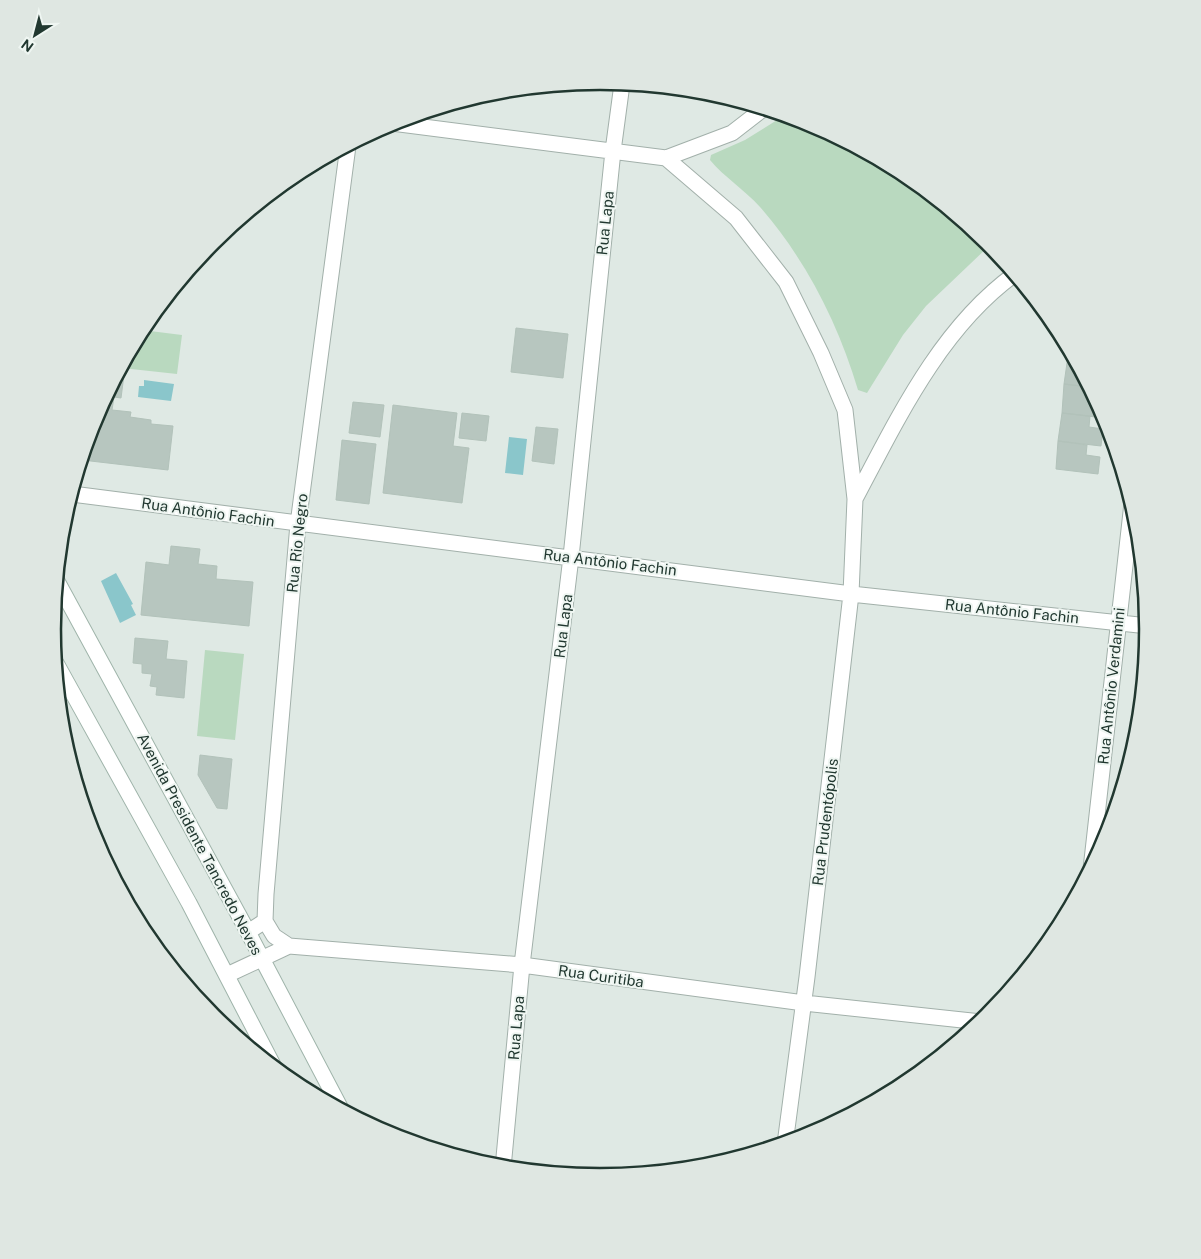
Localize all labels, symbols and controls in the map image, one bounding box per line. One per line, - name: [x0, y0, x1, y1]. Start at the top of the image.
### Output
- north arrow: [10, 10, 60, 60]
- text: N: [18, 36, 36, 55]
- street label: Rua Lapa: [593, 190, 617, 256]
- street label: Rua Rio Negro: [283, 493, 311, 593]
- street label: Rua Antônio Fachin: [140, 494, 276, 530]
- street label: Rua Antônio Fachin: [542, 545, 678, 579]
- street label: Rua Lapa: [551, 593, 575, 659]
- street label: Rua Antônio Fachin: [944, 596, 1080, 626]
- street label: Rua Antônio Verdamini: [1094, 607, 1128, 765]
- street label: Avenida Presidente Tancredo Neves: [134, 730, 266, 958]
- street label: Rua Prudentópolis: [809, 758, 841, 886]
- street label: Rua Curitiba: [557, 962, 645, 990]
- street label: Rua Lapa: [505, 995, 527, 1061]

